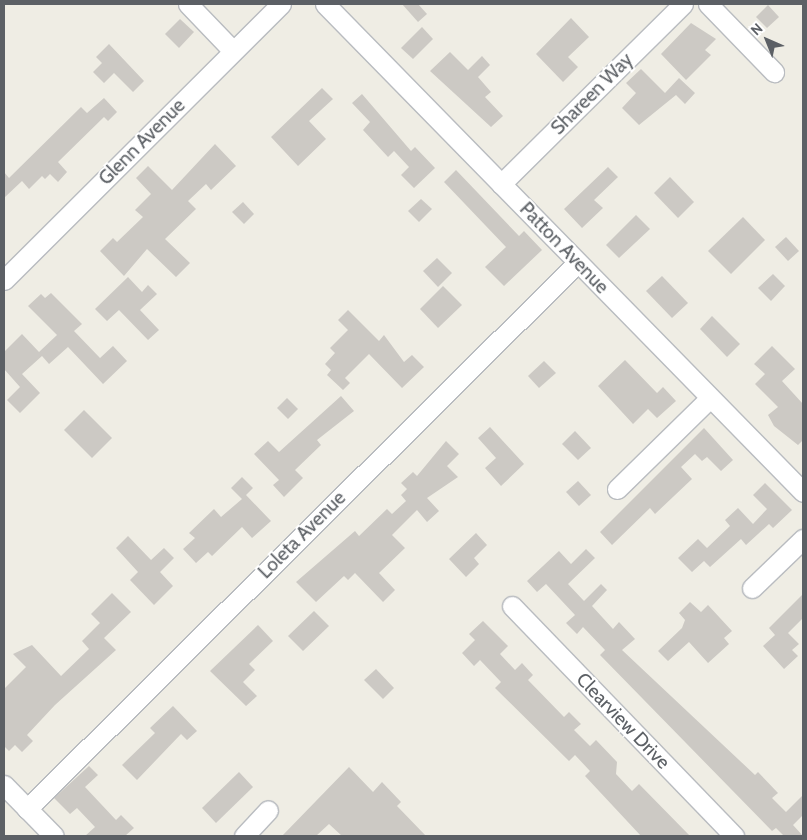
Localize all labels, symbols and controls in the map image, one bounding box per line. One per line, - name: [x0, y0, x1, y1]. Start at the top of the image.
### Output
- north arrow: [742, 15, 792, 65]
- text: N: [747, 19, 766, 39]
- street label: Shareen Way: [546, 48, 638, 140]
- street label: Glenn Avenue: [94, 94, 190, 190]
- street label: Patton Avenue: [515, 198, 613, 298]
- street label: Loleta Avenue: [254, 487, 350, 583]
- street label: Clearview Drive: [571, 668, 675, 774]

